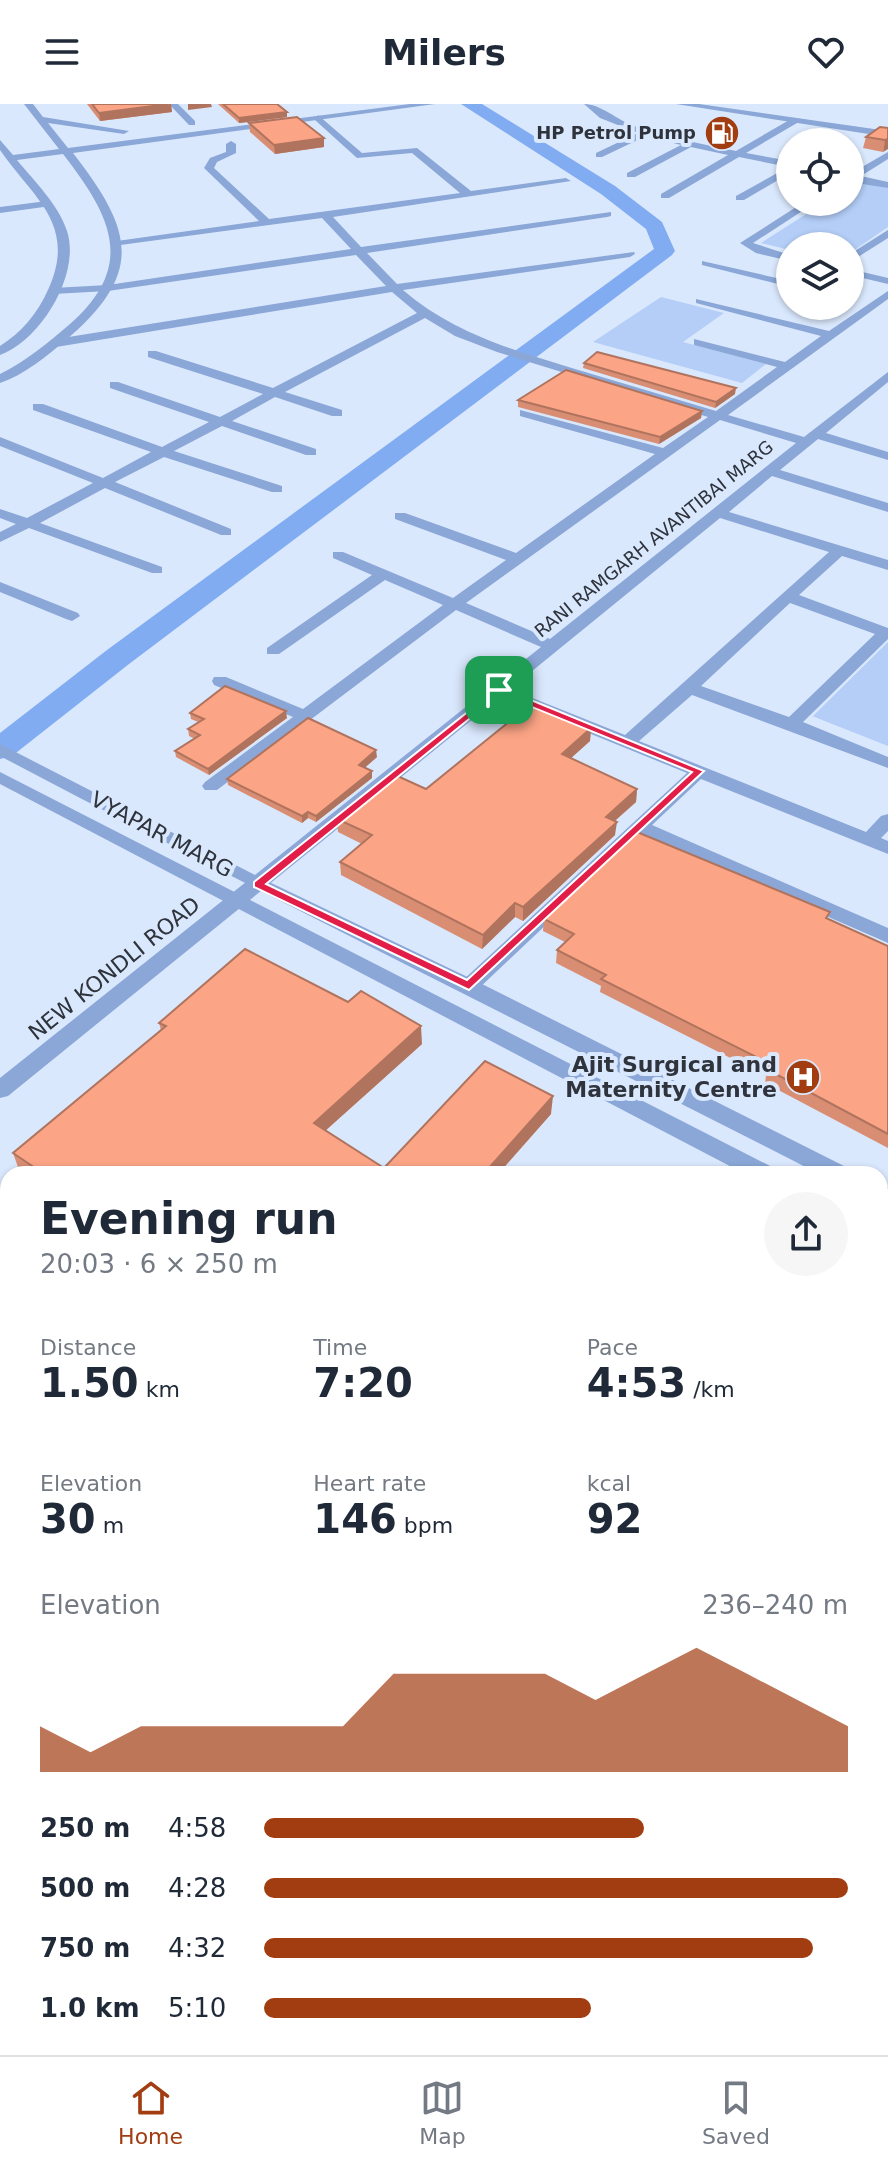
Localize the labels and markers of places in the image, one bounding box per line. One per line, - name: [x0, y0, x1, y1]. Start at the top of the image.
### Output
- fuel station icon: HP Petrol Pump: [703, 114, 741, 152]
- place label: HP Petrol Pump: [536, 122, 696, 143]
- pin: [465, 656, 533, 724]
- place label: Ajit Surgical and Maternity Centre: [565, 1052, 777, 1102]
- hospital icon: Ajit Surgical and Maternity Centre: [784, 1058, 822, 1096]

